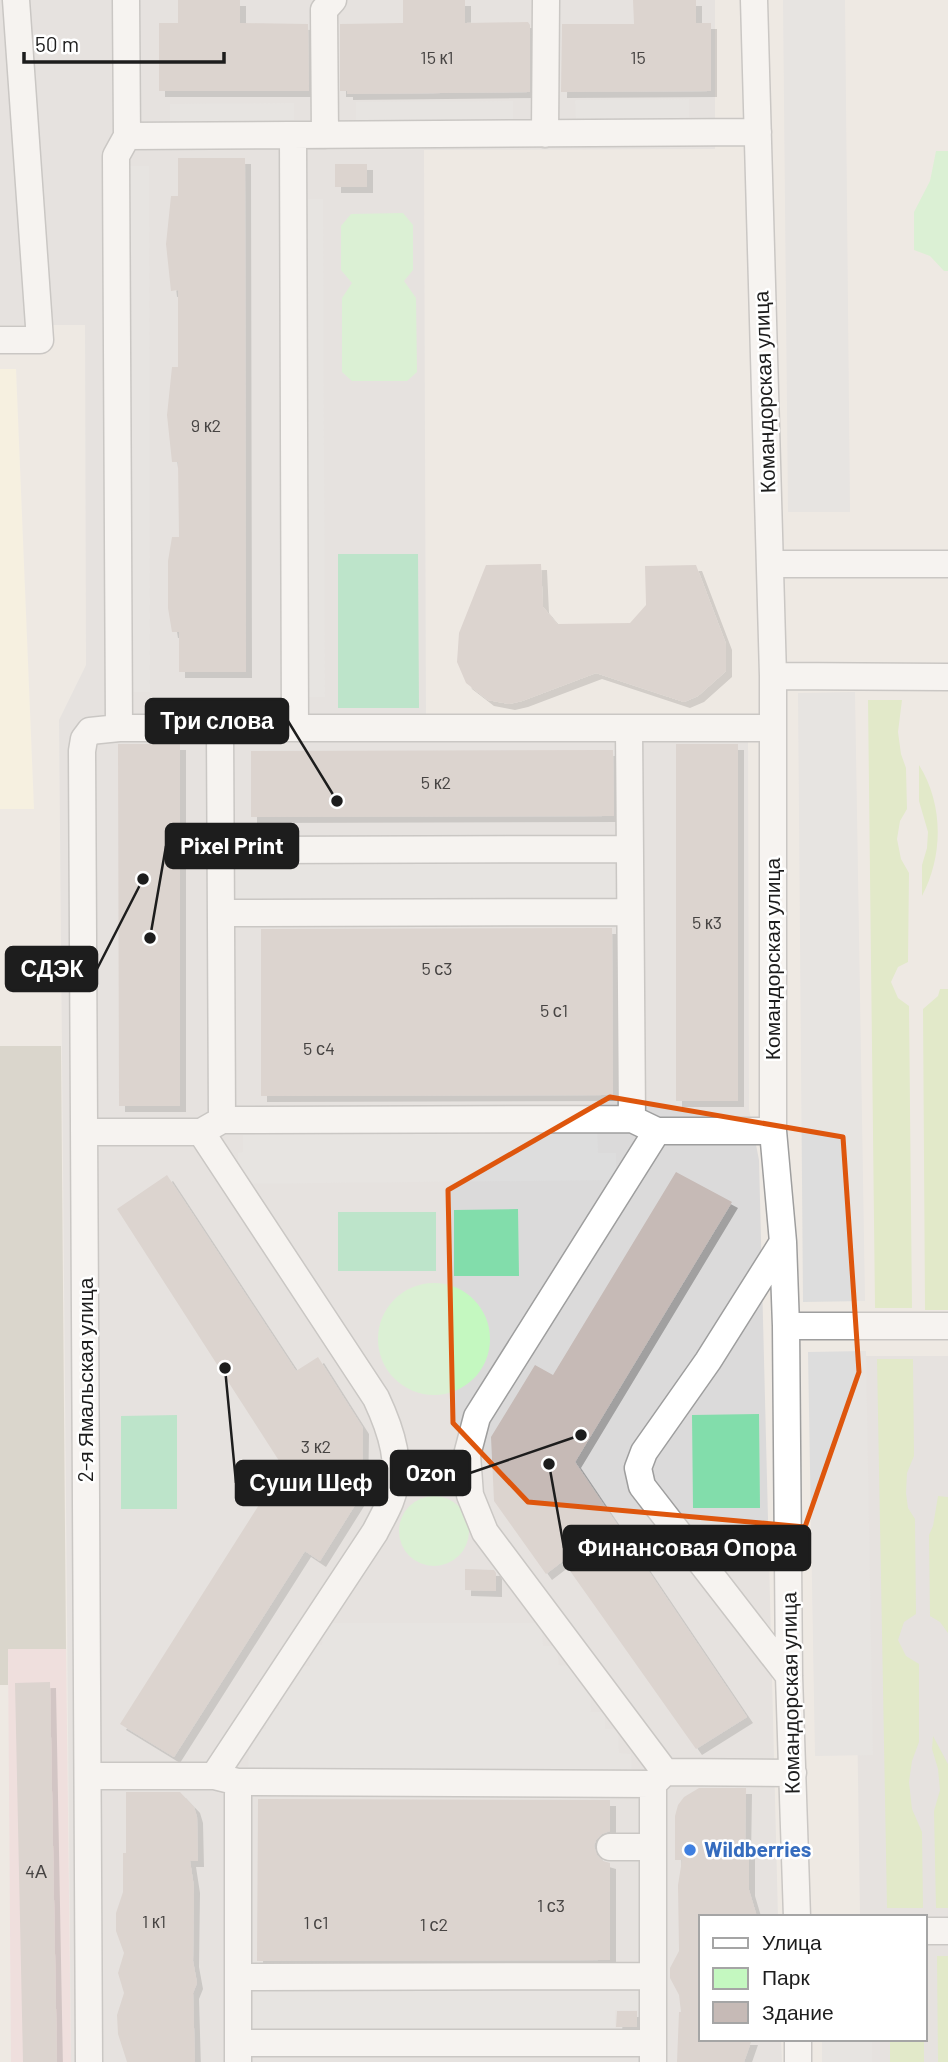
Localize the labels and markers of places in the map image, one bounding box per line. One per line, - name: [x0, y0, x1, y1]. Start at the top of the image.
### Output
- callout: Три слова: [146, 699, 288, 743]
- callout: Pixel Print: [166, 824, 298, 868]
- callout: СДЭК: [6, 947, 97, 991]
- callout: Ozon: [391, 1451, 470, 1495]
- callout: Суши Шеф: [236, 1461, 387, 1505]
- callout: Финансовая Опора: [564, 1526, 810, 1570]
- place label: Wildberries: [704, 1836, 811, 1861]
- marker: Wildberries: [682, 1842, 698, 1858]

